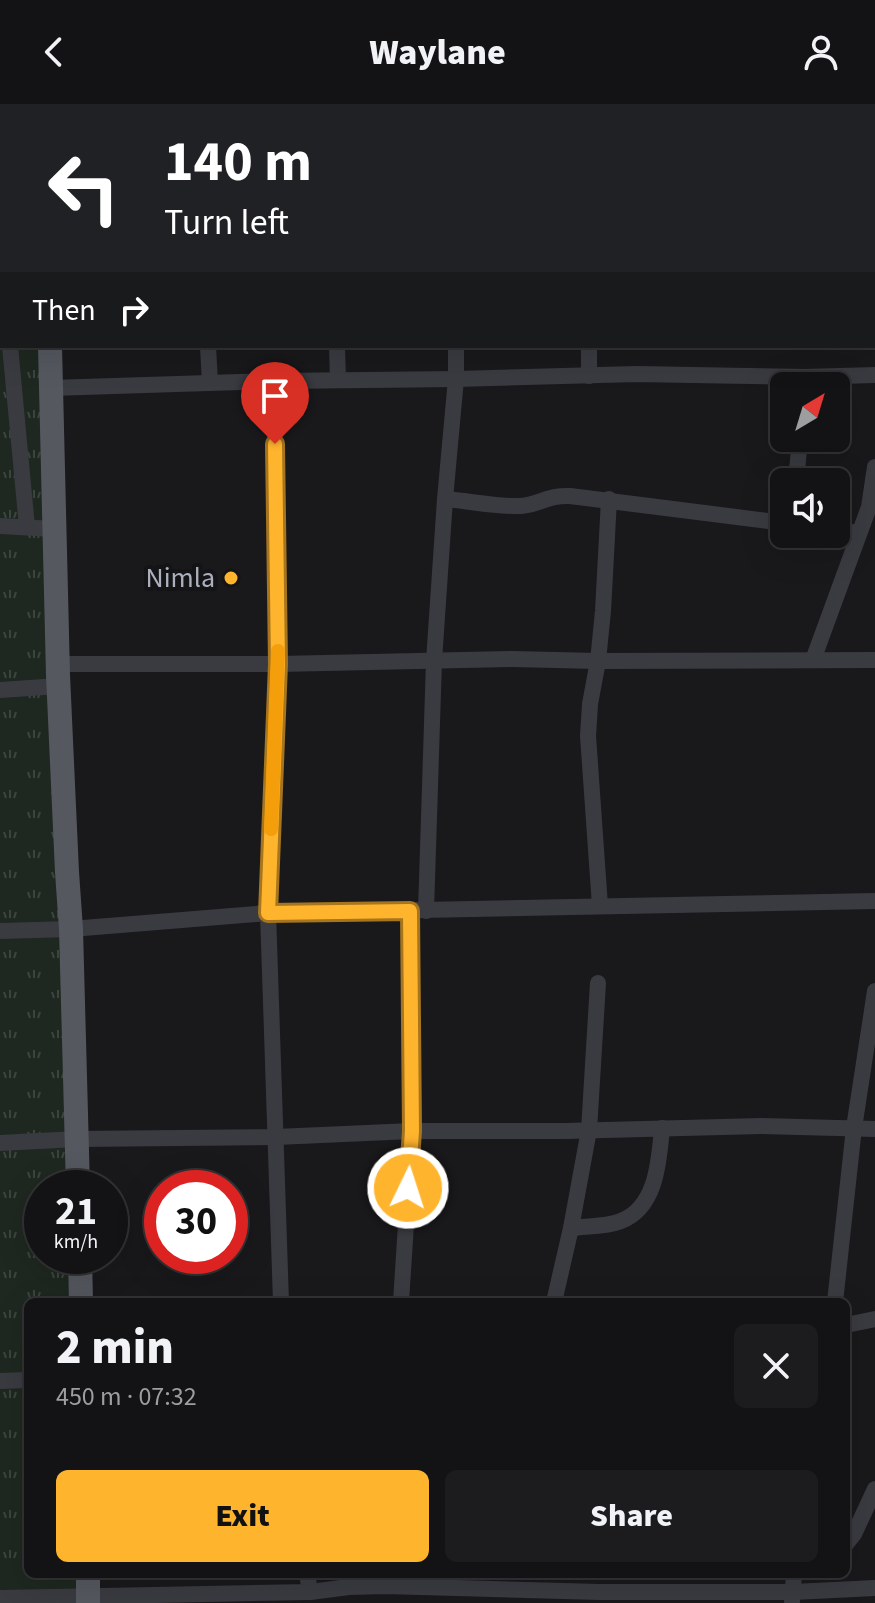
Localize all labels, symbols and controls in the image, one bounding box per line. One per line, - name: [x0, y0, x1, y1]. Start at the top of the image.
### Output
- text: Waylane: [369, 27, 506, 78]
- icon: back: [32, 30, 76, 74]
- icon: person: [799, 30, 843, 74]
- text: 140 m: [164, 123, 312, 202]
- icon: left: [32, 136, 136, 240]
- text: Turn left: [164, 197, 289, 248]
- icon: right: [112, 288, 156, 332]
- text: Then: [32, 289, 96, 332]
- pin: [241, 362, 309, 444]
- north arrow: [770, 372, 850, 452]
- map controls: [770, 372, 850, 548]
- icon: arrive: [253, 374, 297, 418]
- button: sound: [770, 468, 850, 548]
- place label: Nimla: [146, 558, 215, 598]
- marker: Nimla: [222, 569, 240, 587]
- position arrow: [366, 1146, 450, 1230]
- speed limit sign: 30: [144, 1170, 248, 1274]
- text: 21: [55, 1183, 97, 1240]
- text: km/h: [54, 1228, 98, 1256]
- text: 2 min: [56, 1314, 174, 1382]
- button: close: [734, 1324, 818, 1408]
- text: 450 m · 07:32: [56, 1378, 197, 1415]
- button: Exit: [56, 1470, 429, 1562]
- button: Share: [445, 1470, 818, 1562]

